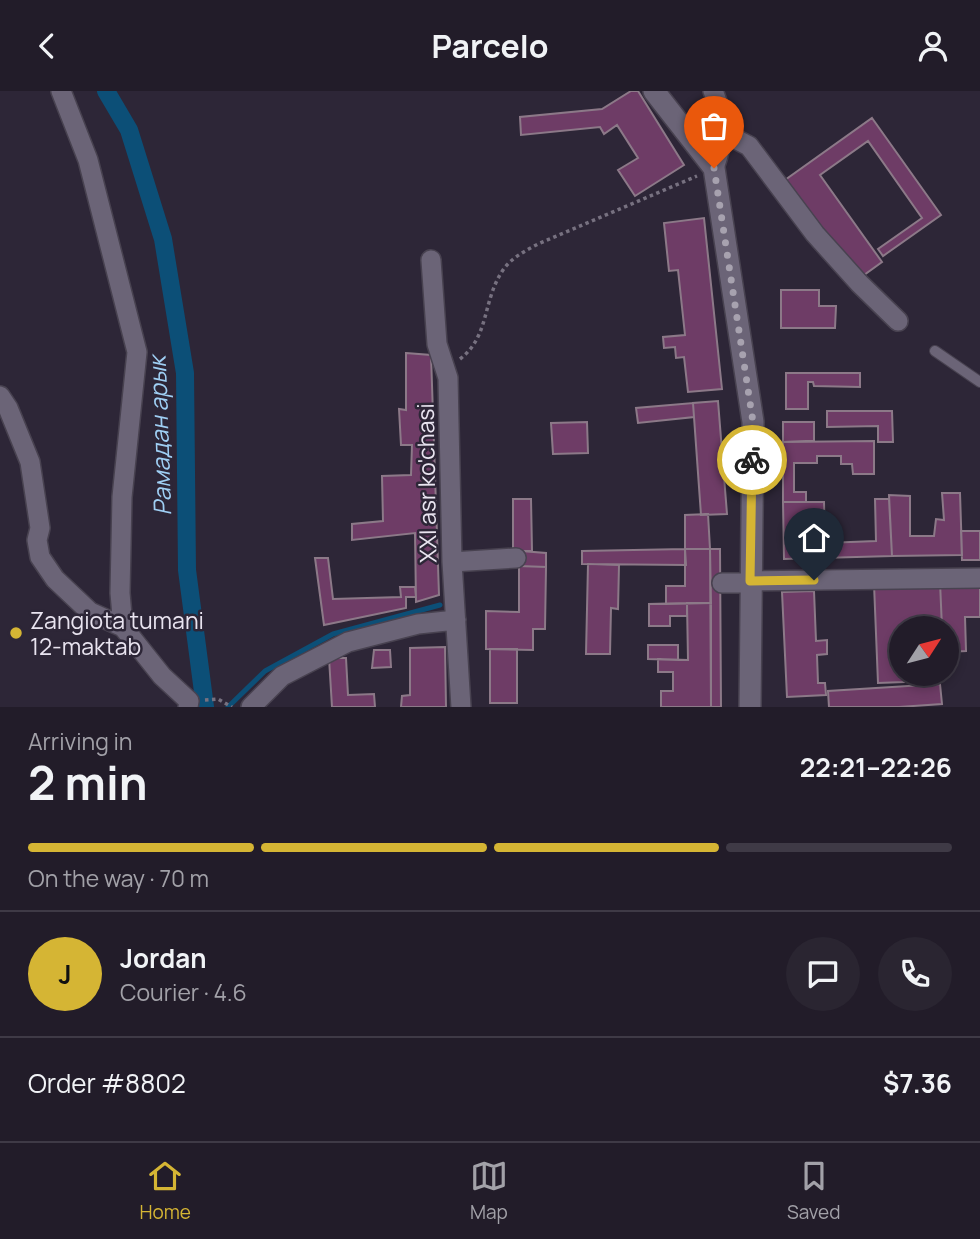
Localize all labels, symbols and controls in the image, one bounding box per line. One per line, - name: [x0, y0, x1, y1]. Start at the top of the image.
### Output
- text: Parcelo: [432, 24, 548, 68]
- icon: back: [28, 27, 66, 65]
- icon: person: [914, 27, 952, 65]
- pin: [684, 96, 744, 168]
- icon: bag: [695, 107, 733, 145]
- water label: Рамадан арык: [140, 352, 178, 517]
- street label: XXI asr ko'chasi: [409, 403, 443, 563]
- courier: [717, 425, 787, 495]
- icon: bike: [733, 441, 771, 479]
- pin: [784, 508, 844, 580]
- icon: home: [795, 519, 833, 557]
- place label: Zangiota tumani 12-maktab: [30, 604, 204, 662]
- north arrow: [889, 616, 959, 686]
- map controls: [889, 616, 959, 686]
- marker: Zangiota tumani 12-maktab: [8, 625, 24, 641]
- text: Arriving in: [28, 725, 133, 757]
- text: 22:21–22:26: [800, 749, 952, 785]
- text: 2 min: [28, 751, 148, 814]
- text: On the way · 70 m: [28, 862, 209, 894]
- button: chat: [786, 937, 860, 1011]
- button: phone: [878, 937, 952, 1011]
- text: Jordan: [120, 940, 206, 976]
- text: J: [58, 956, 72, 992]
- text: Courier · 4.6: [120, 976, 247, 1008]
- text: Order #8802: [28, 1065, 186, 1101]
- text: $7.36: [883, 1065, 952, 1101]
- tab: Home: [140, 1157, 191, 1225]
- tab: Map: [470, 1157, 508, 1225]
- tab: Saved: [787, 1157, 840, 1225]

